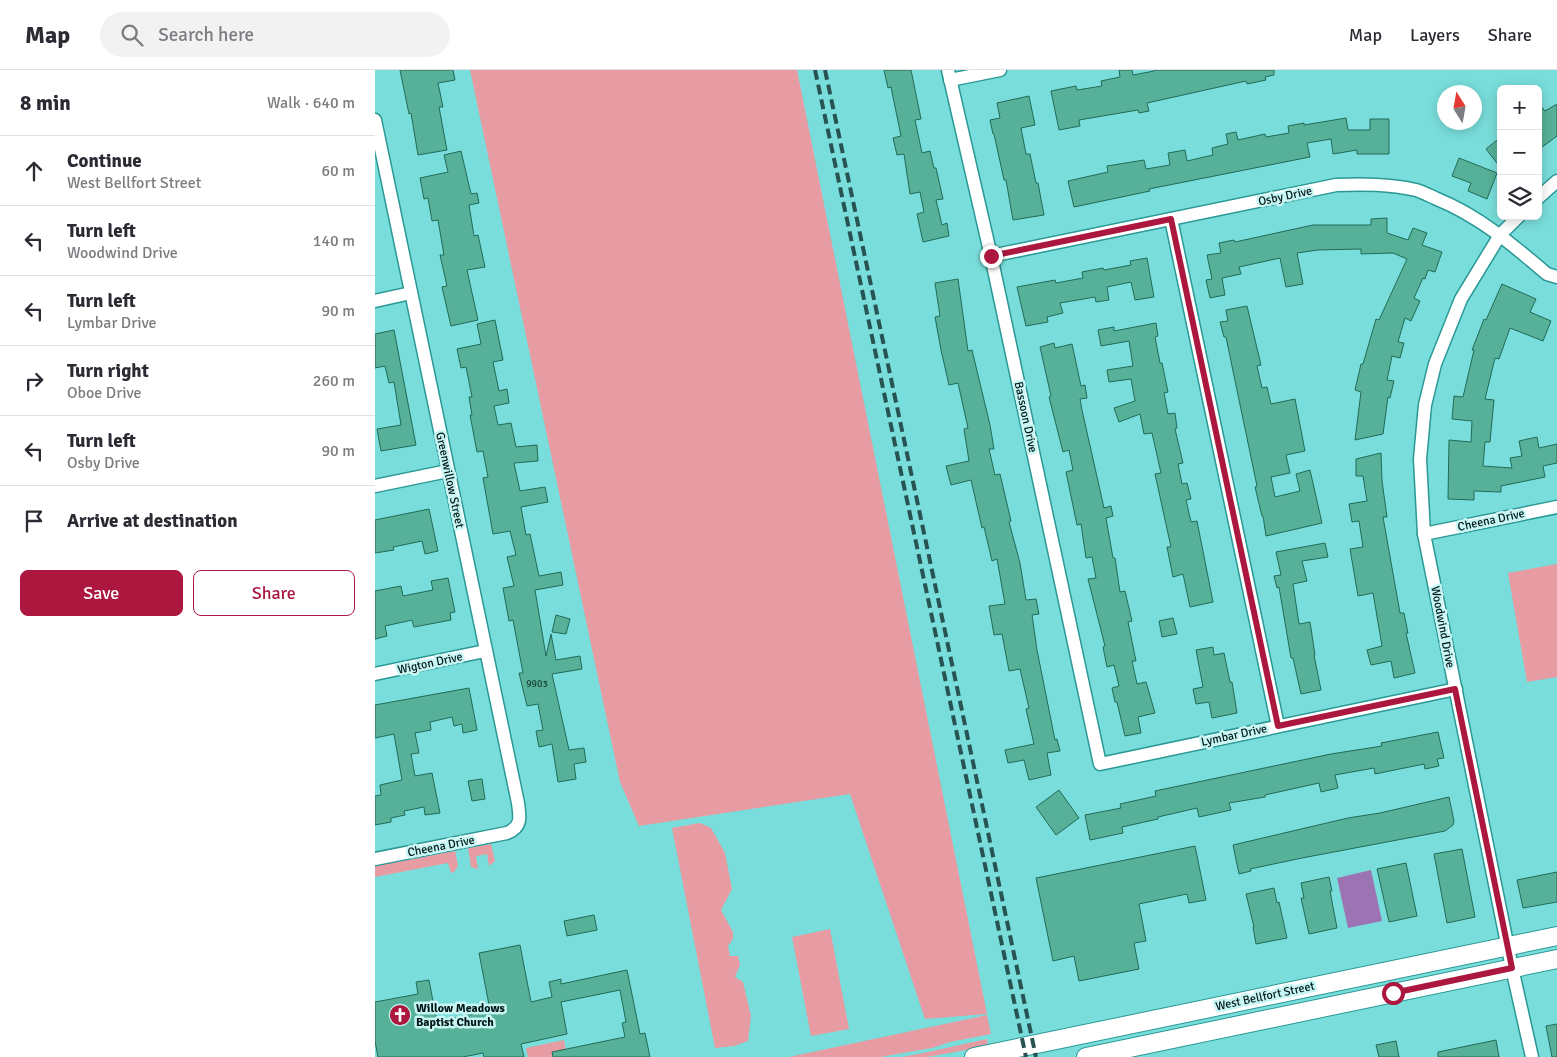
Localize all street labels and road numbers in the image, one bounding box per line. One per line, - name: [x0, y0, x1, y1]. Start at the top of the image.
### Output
- street label: Osby Drive: [1257, 183, 1313, 209]
- street label: Bassoon Drive: [1011, 380, 1040, 454]
- street label: Greenwillow Street: [432, 431, 467, 530]
- street label: Cheena Drive: [1456, 506, 1526, 535]
- street label: Woodwind Drive: [1427, 585, 1458, 669]
- street label: Wigton Drive: [396, 649, 464, 678]
- street label: Lymbar Drive: [1200, 721, 1269, 750]
- street label: Cheena Drive: [406, 833, 476, 860]
- street label: West Bellfort Street: [1214, 979, 1316, 1014]

